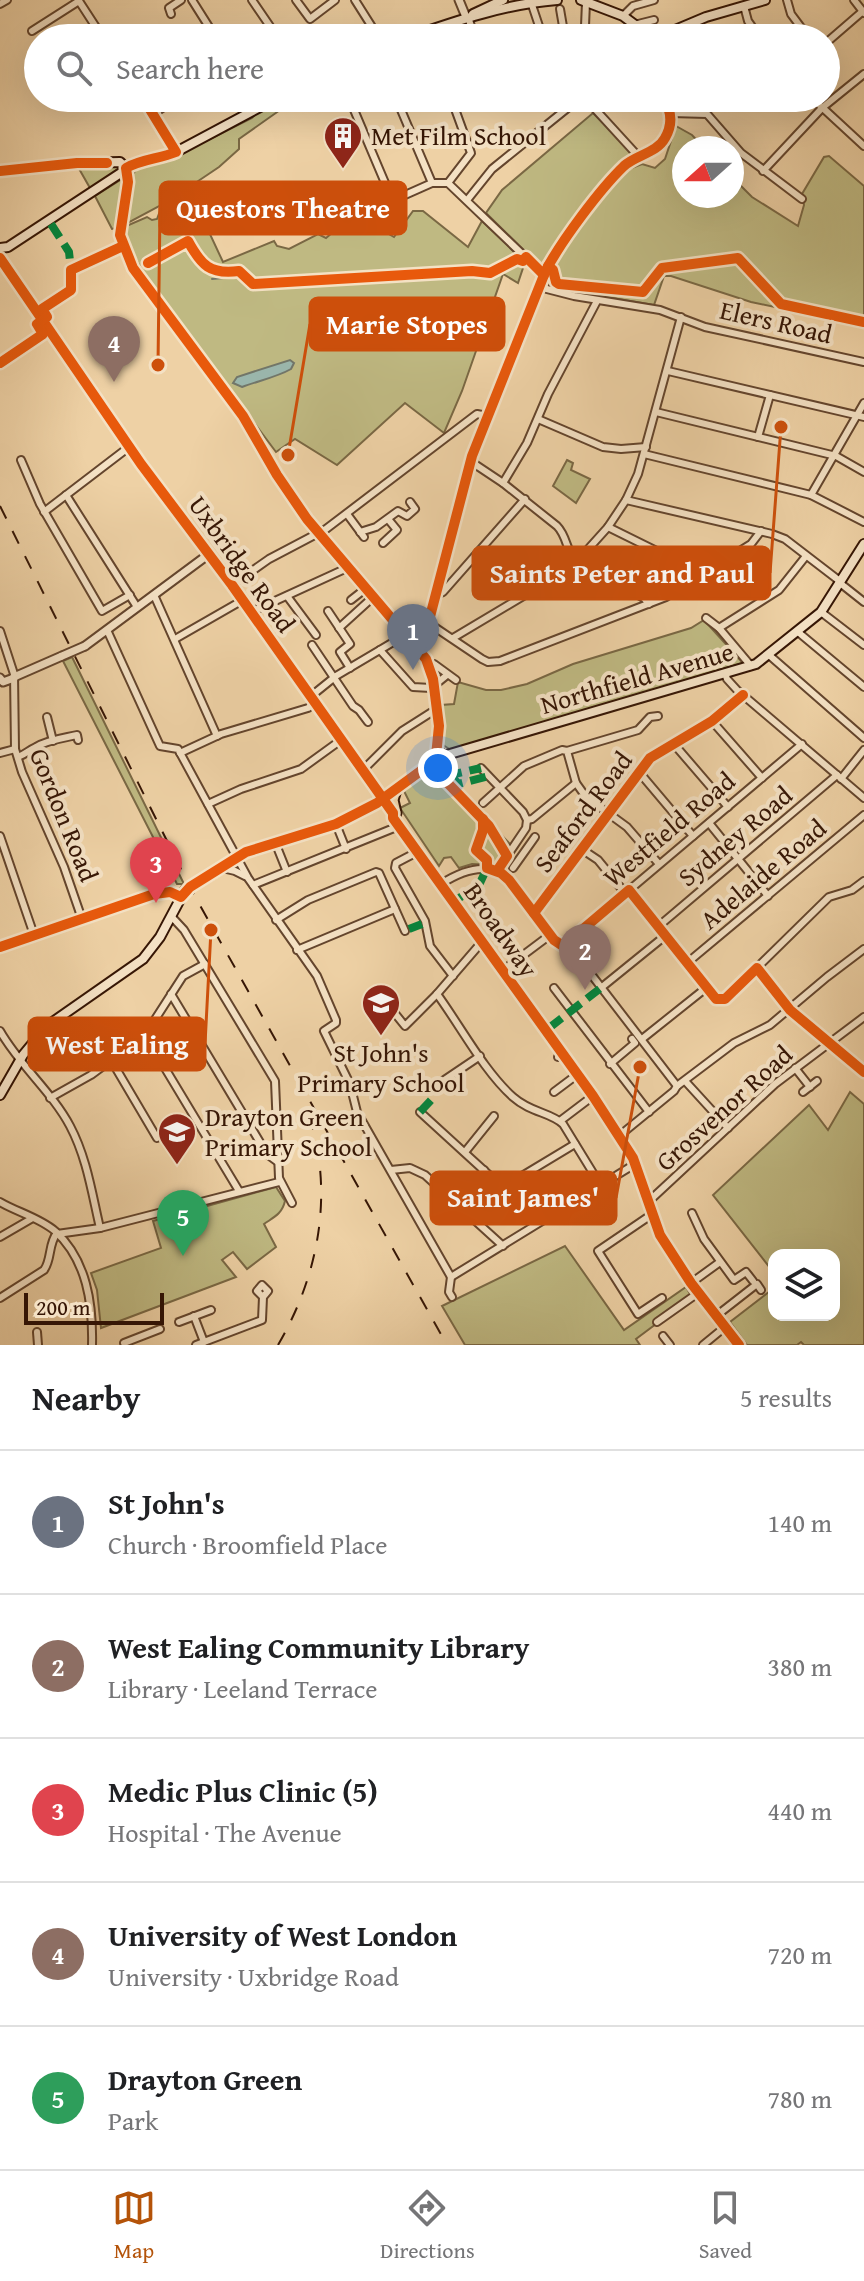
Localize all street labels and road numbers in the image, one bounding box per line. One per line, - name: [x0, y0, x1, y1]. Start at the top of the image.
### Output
- street label: Elers Road: [716, 290, 836, 353]
- street label: Uxbridge Road: [179, 487, 306, 640]
- street label: Northfield Avenue: [536, 631, 738, 724]
- street label: Gordon Road: [20, 742, 109, 888]
- street label: Seaford Road: [524, 743, 641, 881]
- street label: Westfield Road: [594, 762, 743, 896]
- street label: Sydney Road: [669, 776, 801, 895]
- street label: Adelaide Road: [691, 809, 835, 938]
- street label: Broadway: [455, 874, 548, 985]
- street label: Grosvenor Road: [647, 1035, 801, 1180]

